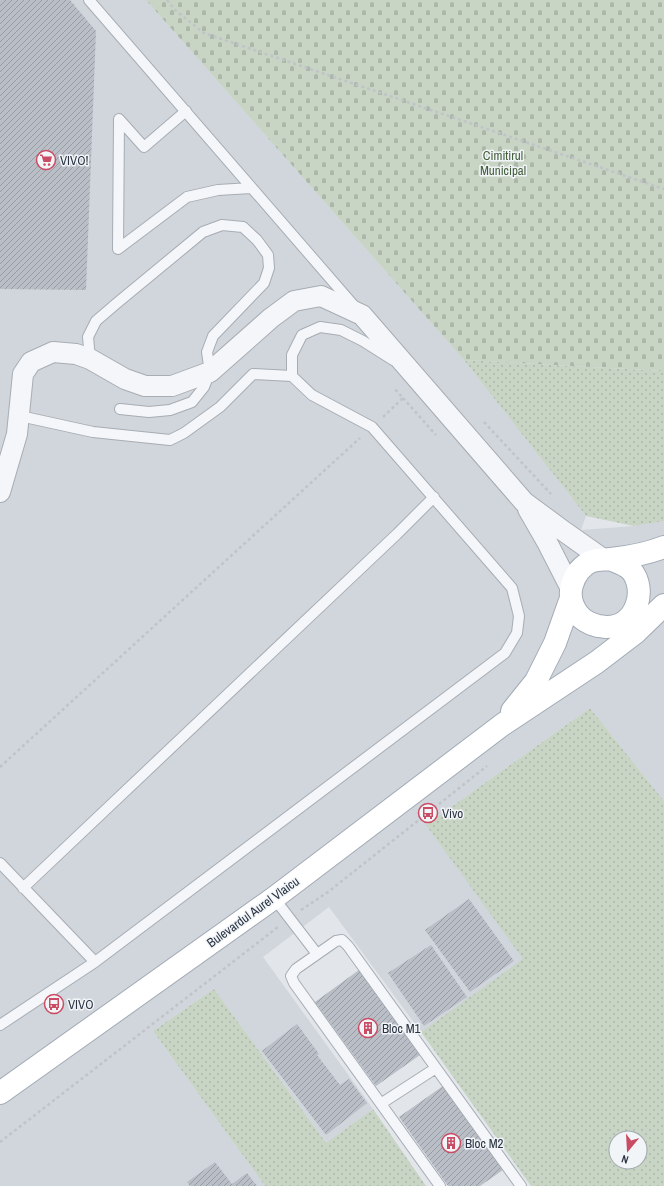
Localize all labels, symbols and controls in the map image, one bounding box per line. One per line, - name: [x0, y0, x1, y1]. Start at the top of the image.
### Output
- park label: Cimitirul Municipal: [480, 147, 526, 179]
- supermarket icon: VIVO!: [35, 149, 57, 171]
- place label: VIVO!: [60, 152, 88, 169]
- bus stop icon: Vivo: [417, 802, 439, 824]
- place label: Vivo: [442, 805, 463, 822]
- street label: Bulevardul Aurel Vlaicu: [203, 873, 303, 951]
- bus stop icon: VIVO: [43, 993, 65, 1015]
- place label: VIVO: [68, 996, 93, 1013]
- building icon: Bloc M1: [357, 1017, 379, 1039]
- place label: Bloc M1: [382, 1020, 421, 1037]
- north arrow: [608, 1130, 648, 1170]
- building icon: Bloc M2: [440, 1132, 462, 1154]
- place label: Bloc M2: [465, 1135, 504, 1152]
- text: N: [620, 1152, 630, 1167]

